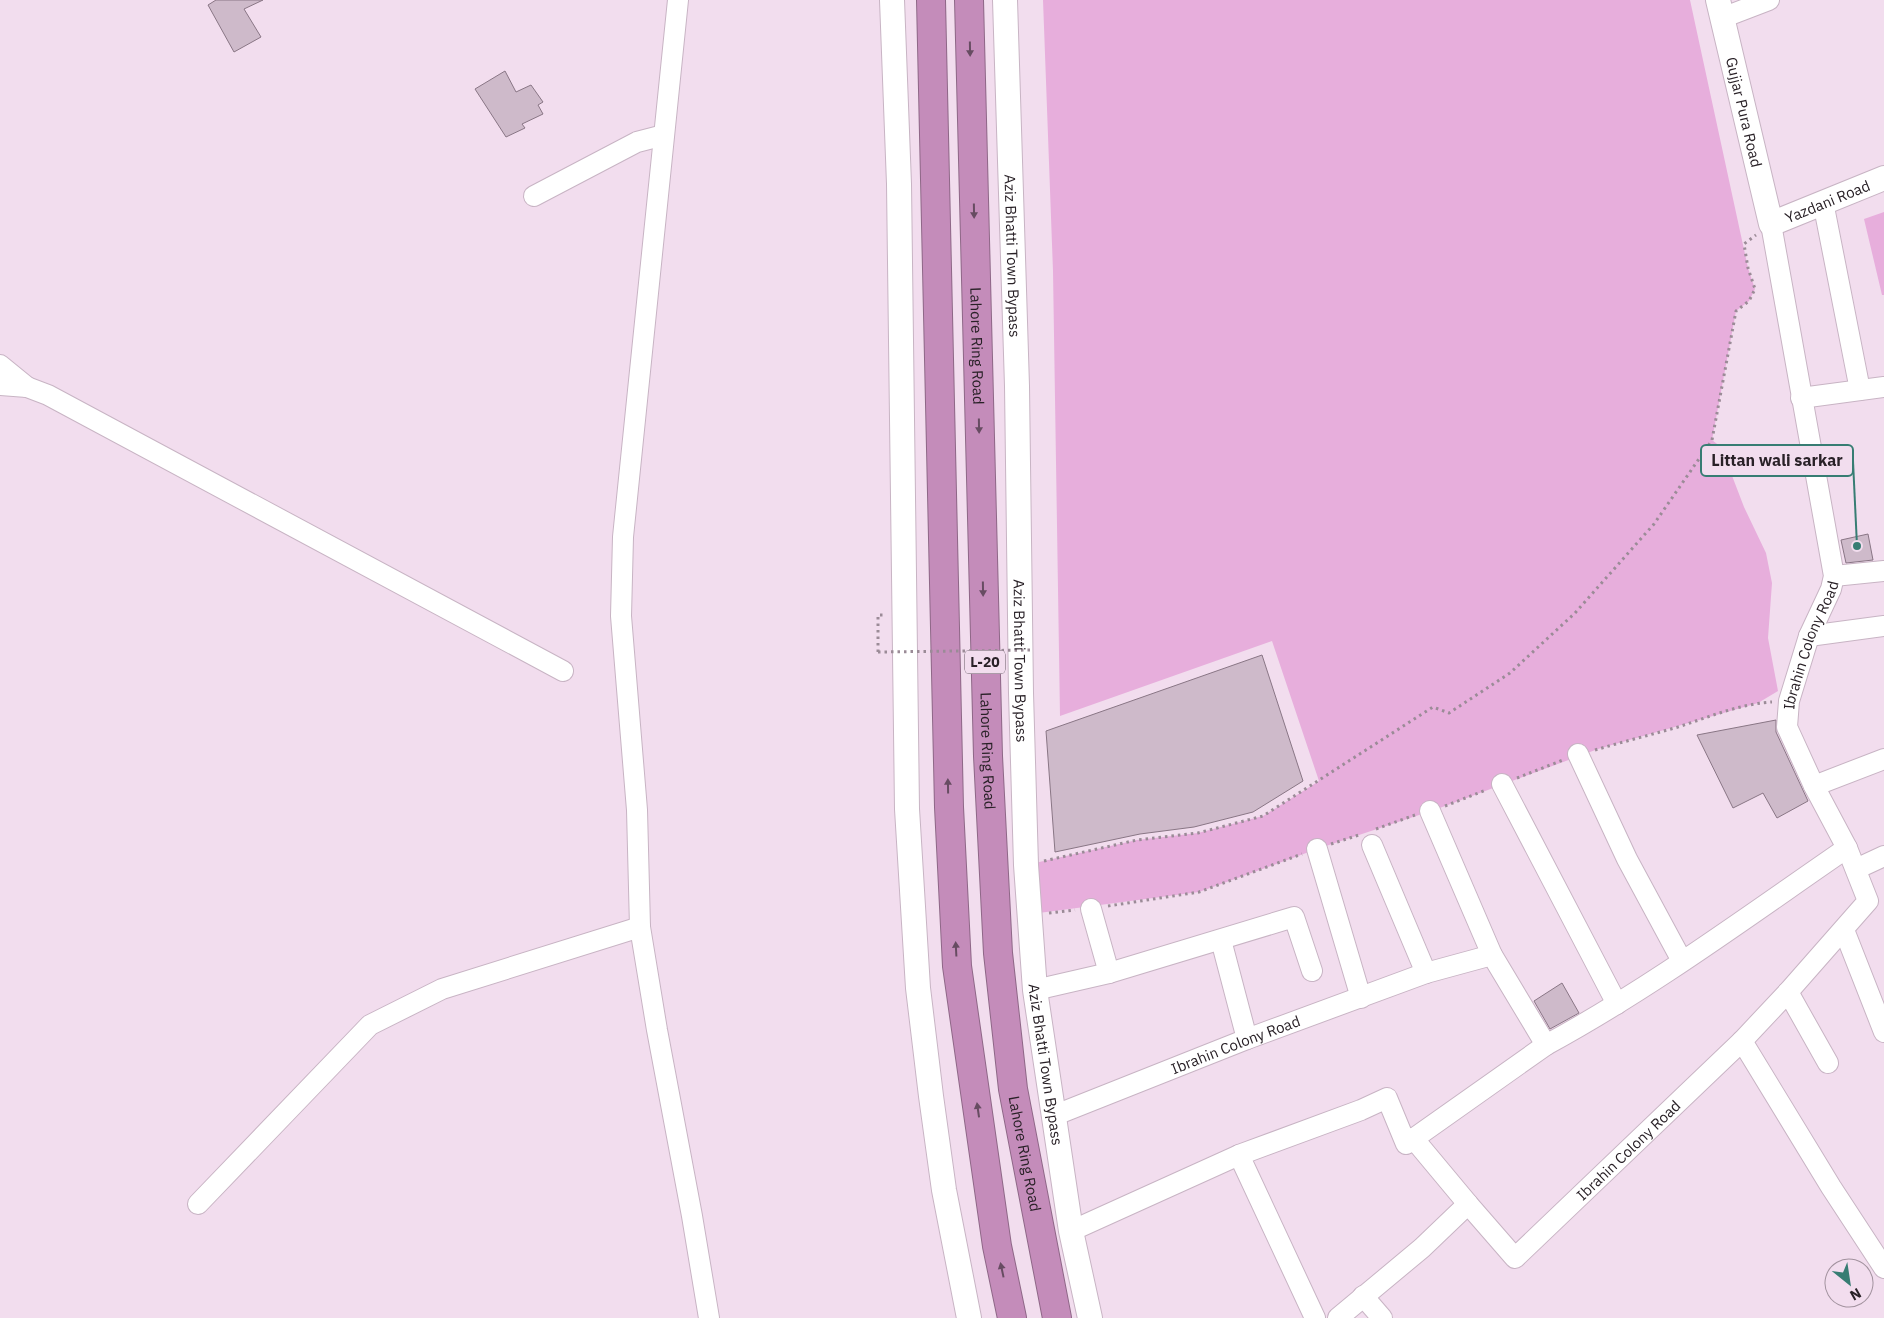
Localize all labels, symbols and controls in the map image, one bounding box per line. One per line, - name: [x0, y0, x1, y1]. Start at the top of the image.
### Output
- one-way arrow: [966, 41, 974, 57]
- street label: Gujjar Pura Road: [1722, 55, 1767, 169]
- street label: Aziz Bhatti Town Bypass: [1001, 174, 1025, 338]
- street label: Yazdani Road: [1782, 175, 1873, 227]
- one-way arrow: [970, 203, 978, 219]
- street label: Lahore Ring Road: [967, 287, 989, 405]
- one-way arrow: [976, 418, 984, 434]
- callout: Littan wali sarkar: [1701, 445, 1853, 476]
- text: Littan wali sarkar: [1711, 450, 1843, 470]
- street label: Aziz Bhatti Town Bypass: [1010, 579, 1032, 743]
- street label: Ibrahin Colony Road: [1779, 579, 1842, 710]
- one-way arrow: [980, 581, 988, 597]
- road number: L-20: [965, 650, 1005, 674]
- street label: Lahore Ring Road: [977, 692, 1000, 810]
- one-way arrow: [944, 778, 952, 794]
- one-way arrow: [951, 940, 959, 956]
- street label: Aziz Bhatti Town Bypass: [1025, 983, 1068, 1147]
- street label: Ibrahin Colony Road: [1168, 1011, 1303, 1078]
- street label: Lahore Ring Road: [1005, 1094, 1046, 1213]
- street label: Ibrahin Colony Road: [1572, 1096, 1684, 1204]
- one-way arrow: [974, 1101, 982, 1117]
- north arrow: [1824, 1258, 1874, 1308]
- one-way arrow: [998, 1263, 1006, 1278]
- text: N: [1847, 1284, 1864, 1305]

